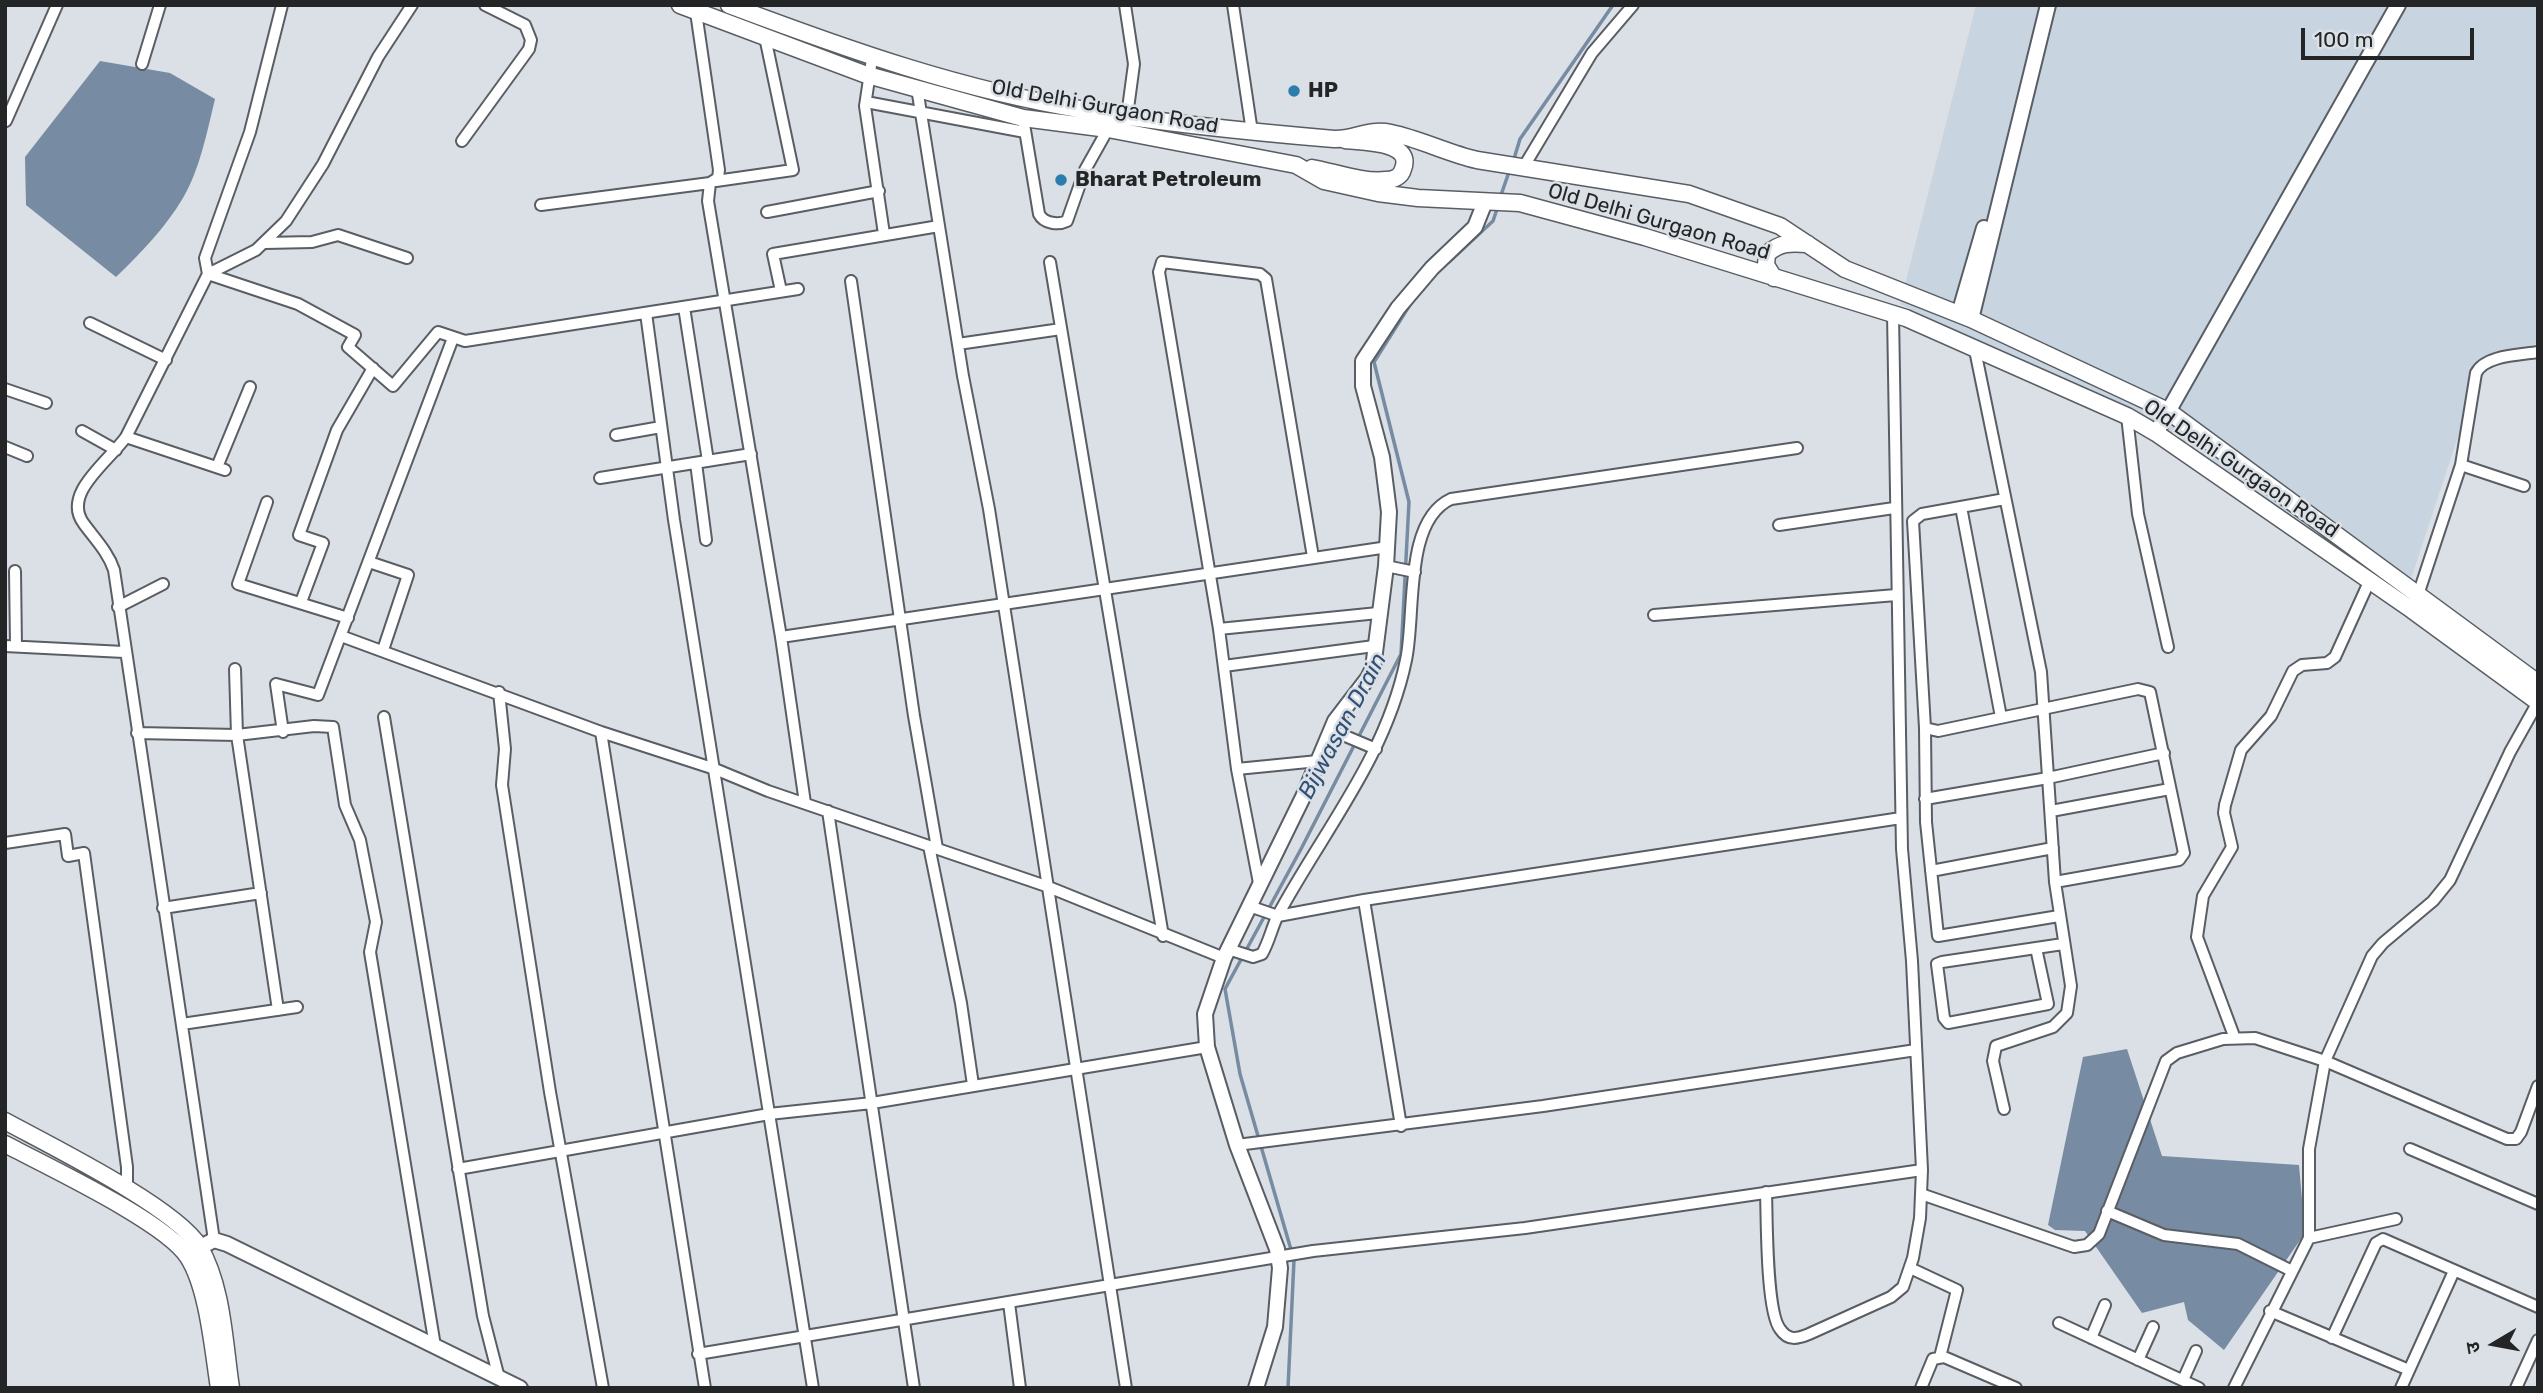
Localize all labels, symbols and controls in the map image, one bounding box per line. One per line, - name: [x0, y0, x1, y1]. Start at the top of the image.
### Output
- scale bar: [2305, 14, 2478, 58]
- text: 100 m: [2314, 27, 2373, 52]
- street label: Old Delhi Gurgaon Road: [990, 75, 1220, 139]
- place label: HP: [1308, 78, 1338, 104]
- marker: HP: [1286, 83, 1302, 99]
- place label: Bharat Petroleum: [1075, 167, 1262, 193]
- marker: Bharat Petroleum: [1053, 172, 1069, 188]
- street label: Old Delhi Gurgaon Road: [1545, 178, 1773, 266]
- street label: Old Delhi Gurgaon Road: [2139, 394, 2343, 544]
- water label: Bijwasan Drain: [1293, 648, 1393, 804]
- north arrow: [2459, 1309, 2529, 1379]
- text: उ: [2461, 1340, 2485, 1355]

